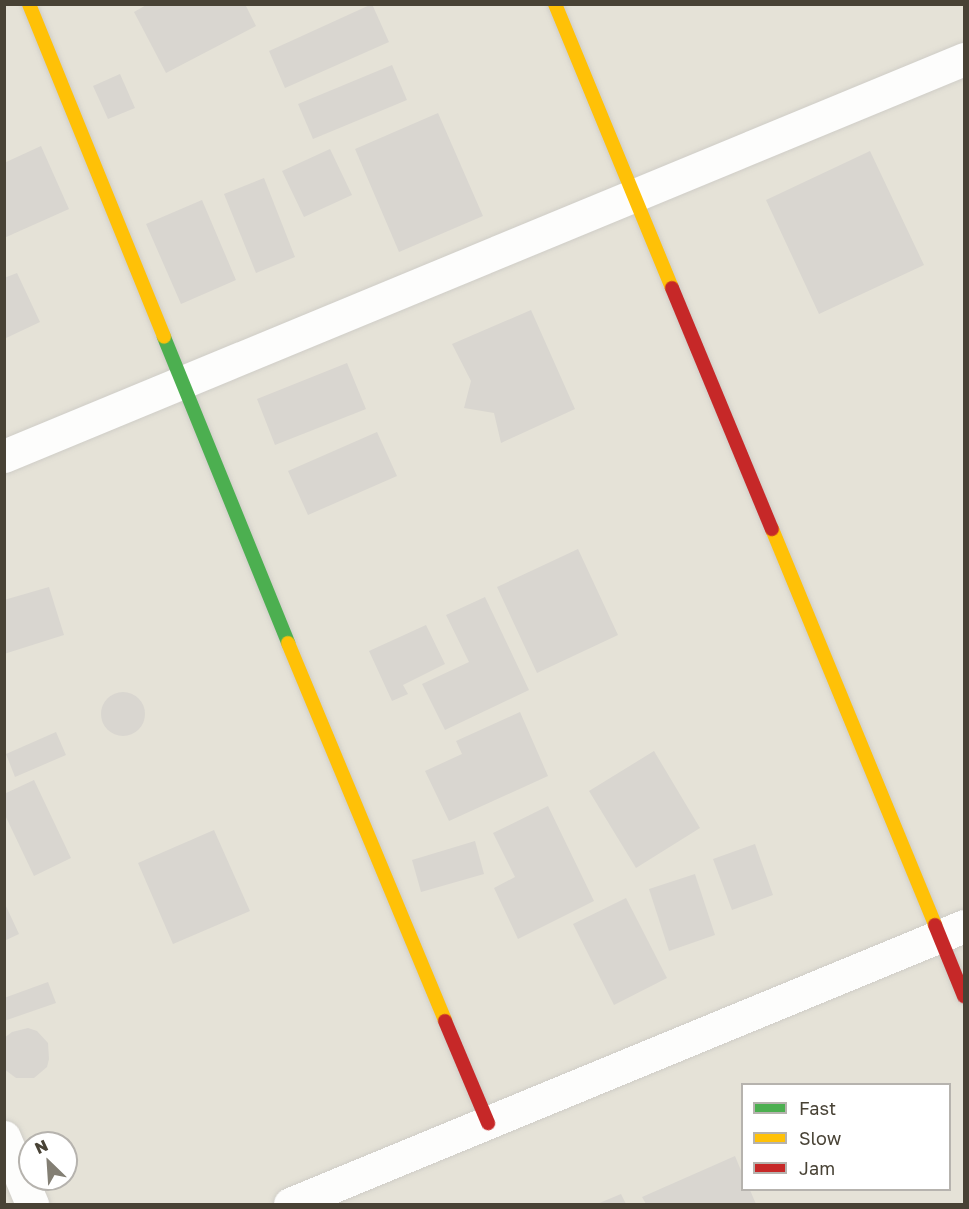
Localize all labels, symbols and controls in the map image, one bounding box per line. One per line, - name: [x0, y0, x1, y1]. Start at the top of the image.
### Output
- legend: [741, 1083, 951, 1191]
- text: Fast: [799, 1097, 836, 1119]
- text: Slow: [799, 1127, 841, 1149]
- north arrow: [18, 1131, 78, 1191]
- text: N: [31, 1135, 51, 1158]
- text: Jam: [799, 1157, 835, 1179]

